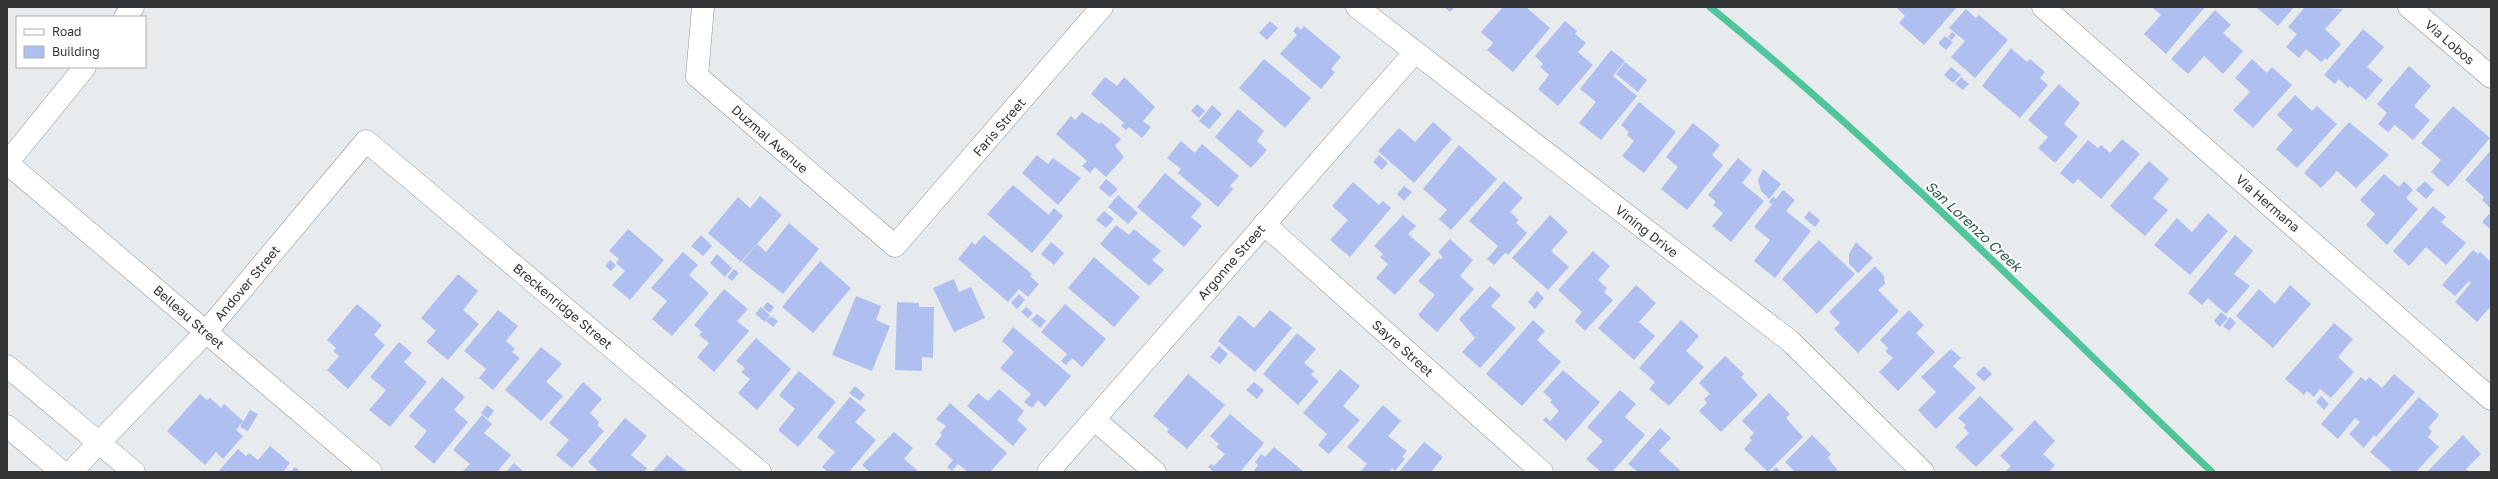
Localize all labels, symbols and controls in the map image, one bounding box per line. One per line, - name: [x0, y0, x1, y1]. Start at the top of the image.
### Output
- legend: [16, 16, 146, 68]
- street label: Via Lobos: [2422, 16, 2478, 68]
- text: Road: [52, 24, 81, 39]
- text: Building: [52, 44, 100, 59]
- street label: Faris Street: [969, 95, 1029, 159]
- street label: Duzmal Avenue: [729, 102, 811, 176]
- street label: Via Hermana: [2233, 171, 2303, 235]
- water label: San Lorenzo Creek: [1922, 177, 2027, 276]
- street label: Vining Drive: [1612, 202, 1682, 260]
- street label: Argonne Street: [1194, 221, 1268, 303]
- street label: Andover Street: [211, 242, 283, 324]
- street label: Breckenridge Street: [510, 260, 616, 352]
- street label: Belleau Street: [150, 282, 228, 352]
- street label: Sayre Street: [1369, 316, 1437, 380]

